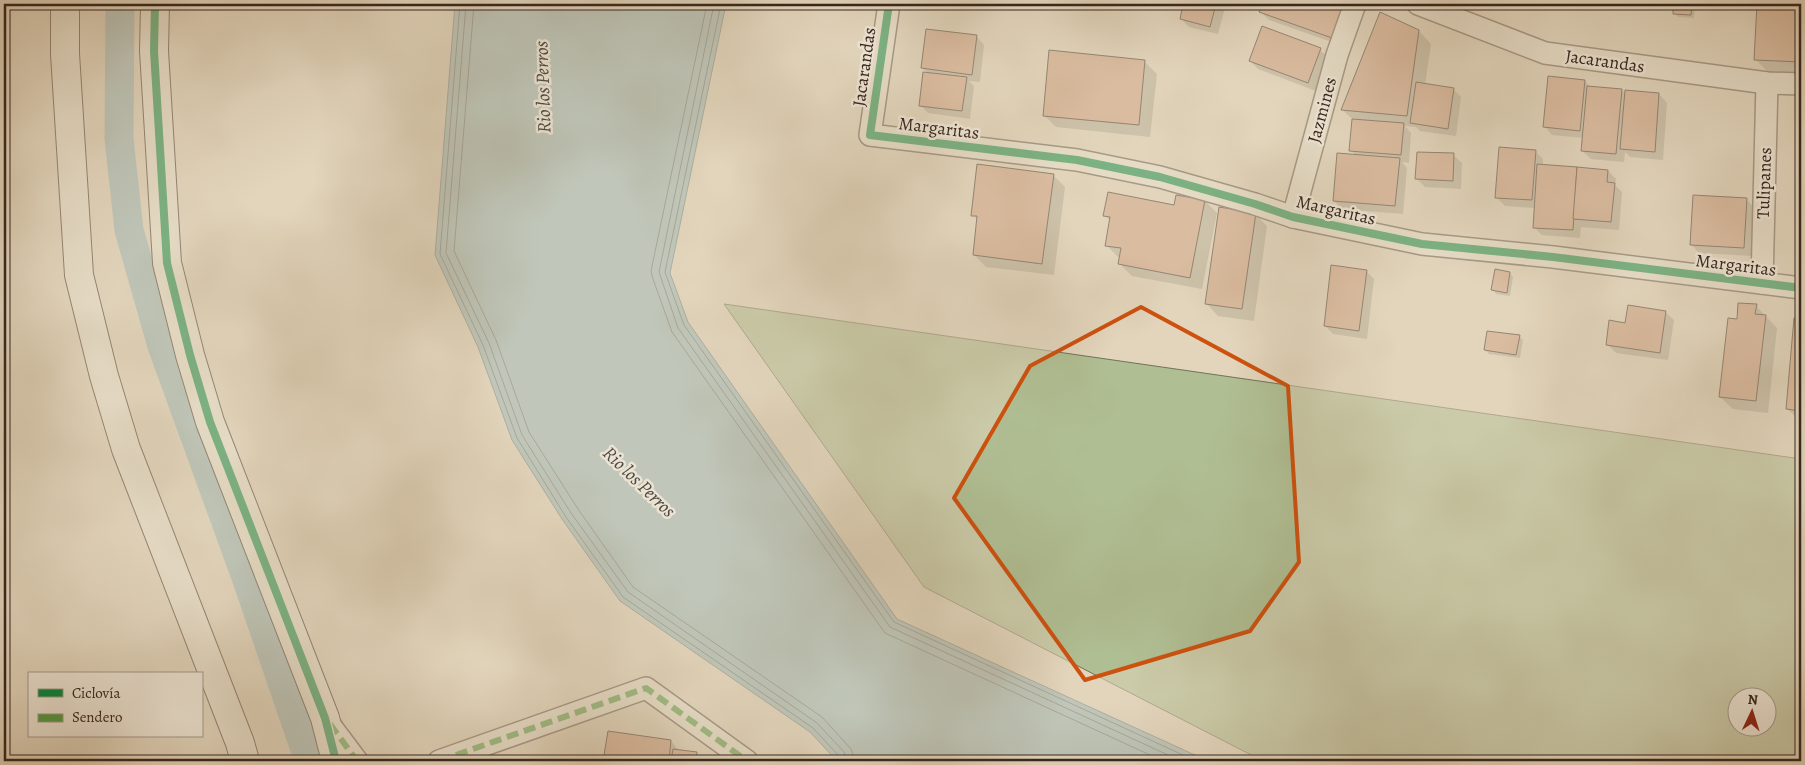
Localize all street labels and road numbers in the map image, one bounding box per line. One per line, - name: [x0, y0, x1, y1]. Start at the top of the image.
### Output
- street label: Jacarandas: [847, 26, 881, 108]
- street label: Jacarandas: [1564, 44, 1646, 78]
- street label: Jazmines: [1302, 74, 1342, 146]
- street label: Margaritas: [897, 111, 981, 145]
- street label: Tulipanes: [1751, 147, 1777, 219]
- street label: Margaritas: [1294, 189, 1378, 231]
- street label: Margaritas: [1694, 248, 1778, 282]

